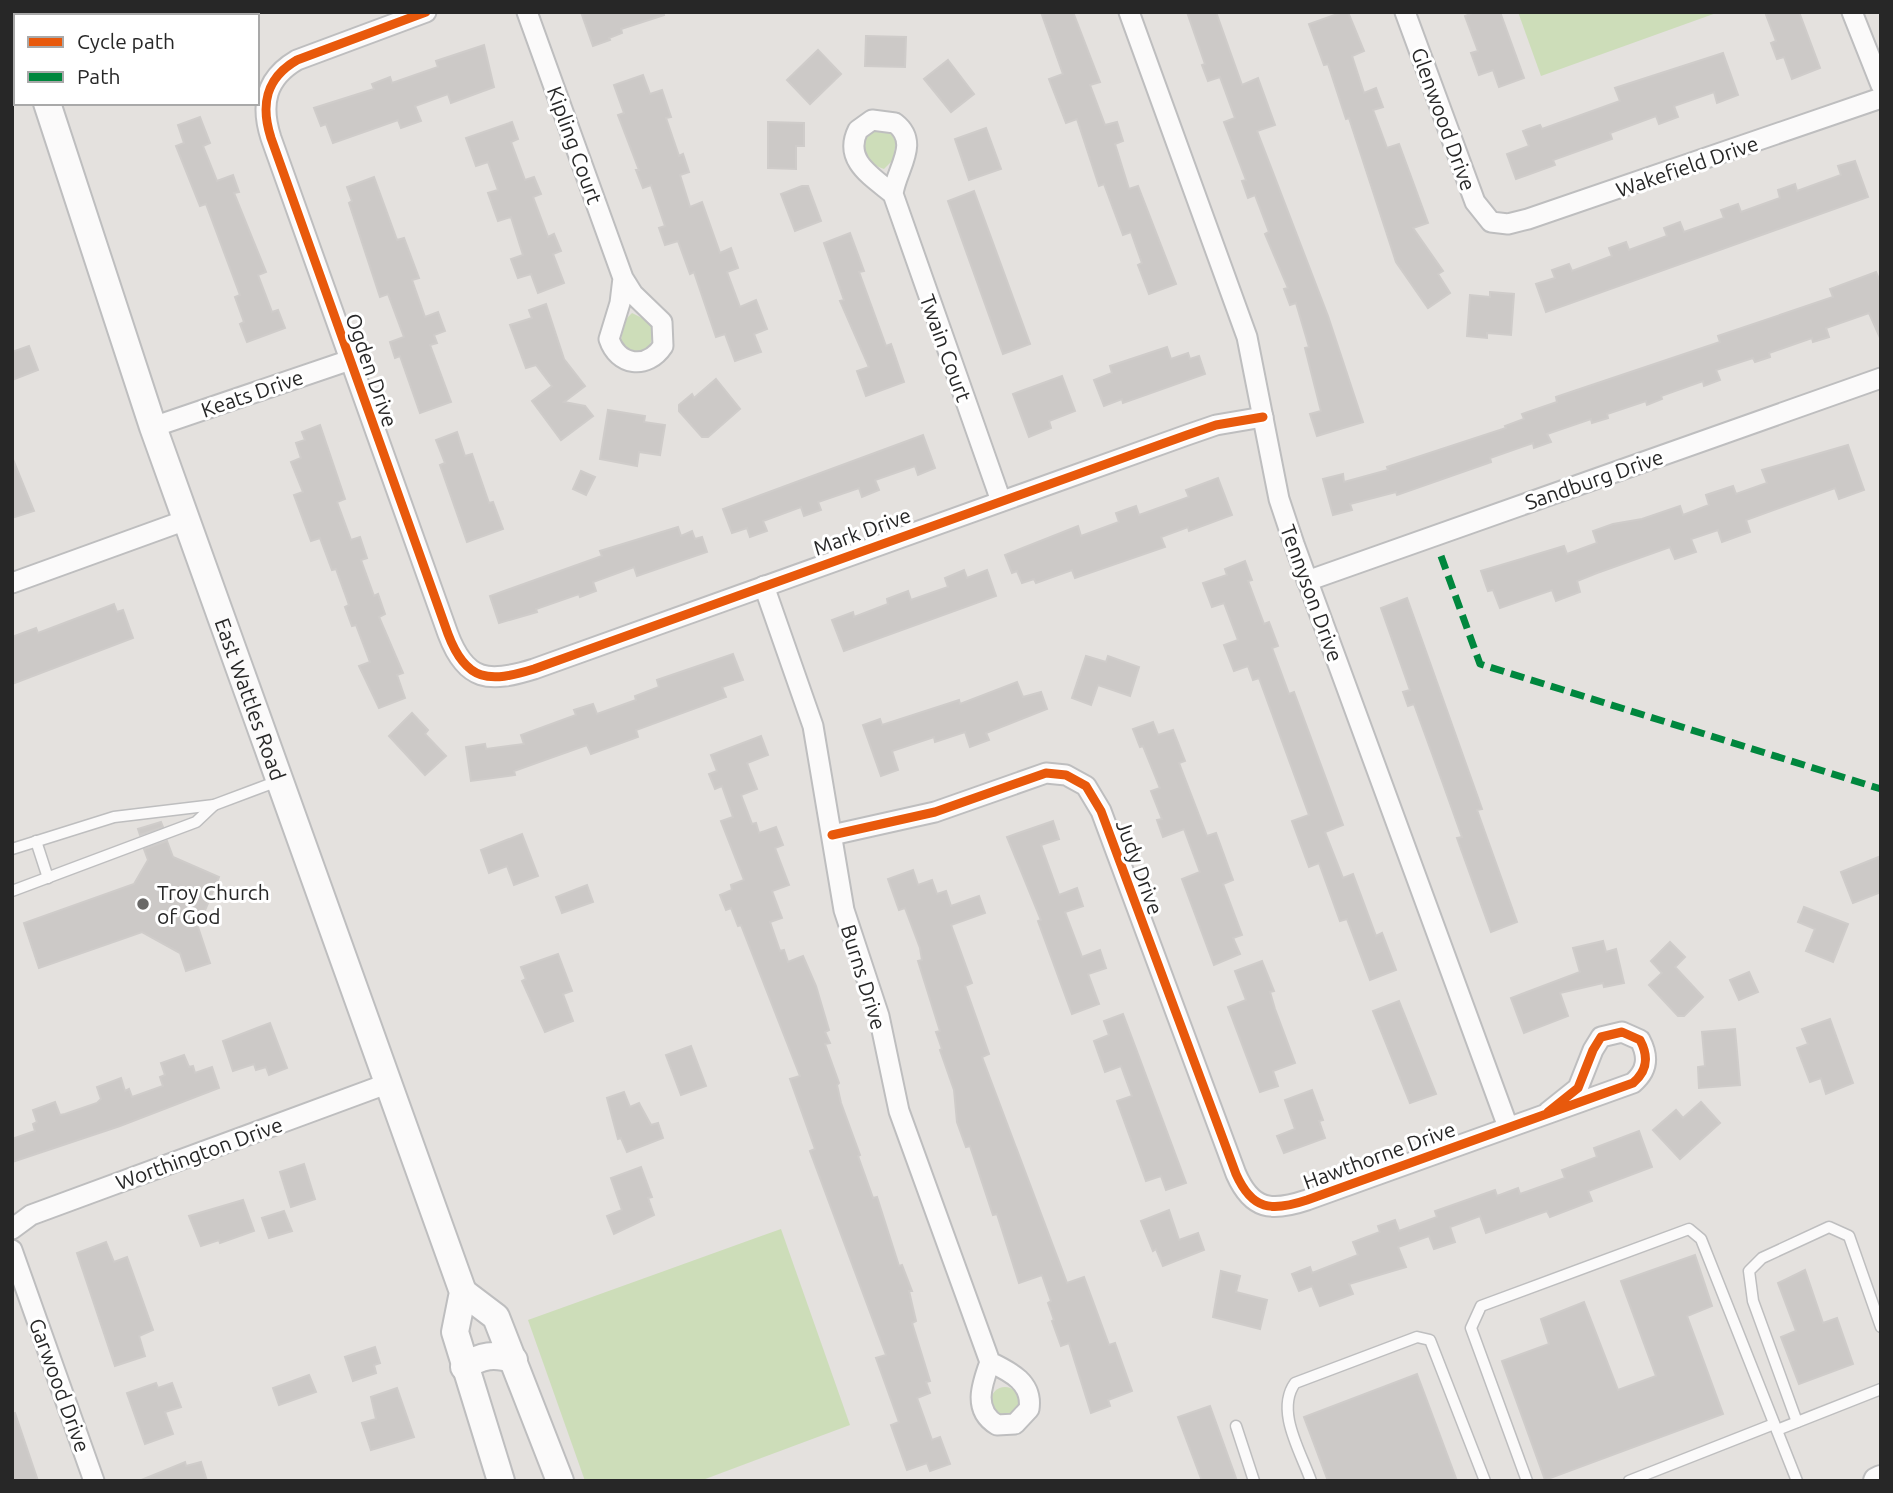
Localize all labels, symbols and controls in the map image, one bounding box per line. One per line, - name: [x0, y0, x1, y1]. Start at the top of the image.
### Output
- legend: [14, 14, 259, 105]
- text: Cycle path: [77, 29, 175, 53]
- street label: Glenwood Drive: [1407, 44, 1481, 194]
- text: Path: [77, 64, 120, 88]
- street label: Kipling Court: [543, 83, 607, 207]
- street label: Wakefield Drive: [1613, 130, 1761, 202]
- street label: Twain Court: [915, 291, 977, 405]
- street label: Ogden Drive: [341, 310, 403, 430]
- street label: Keats Drive: [198, 364, 306, 422]
- street label: Sandburg Drive: [1522, 444, 1666, 514]
- street label: Mark Drive: [810, 502, 914, 560]
- street label: Tennyson Drive: [1276, 521, 1348, 665]
- street label: East Wattles Road: [210, 615, 291, 783]
- street label: Judy Drive: [1112, 816, 1168, 918]
- place label: Troy Church of God: [157, 880, 270, 928]
- marker: Troy Church of God: [135, 896, 151, 912]
- street label: Burns Drive: [837, 921, 891, 1033]
- street label: Worthington Drive: [112, 1112, 286, 1194]
- street label: Hawthorne Drive: [1300, 1116, 1458, 1194]
- street label: Garwood Drive: [25, 1315, 95, 1455]

